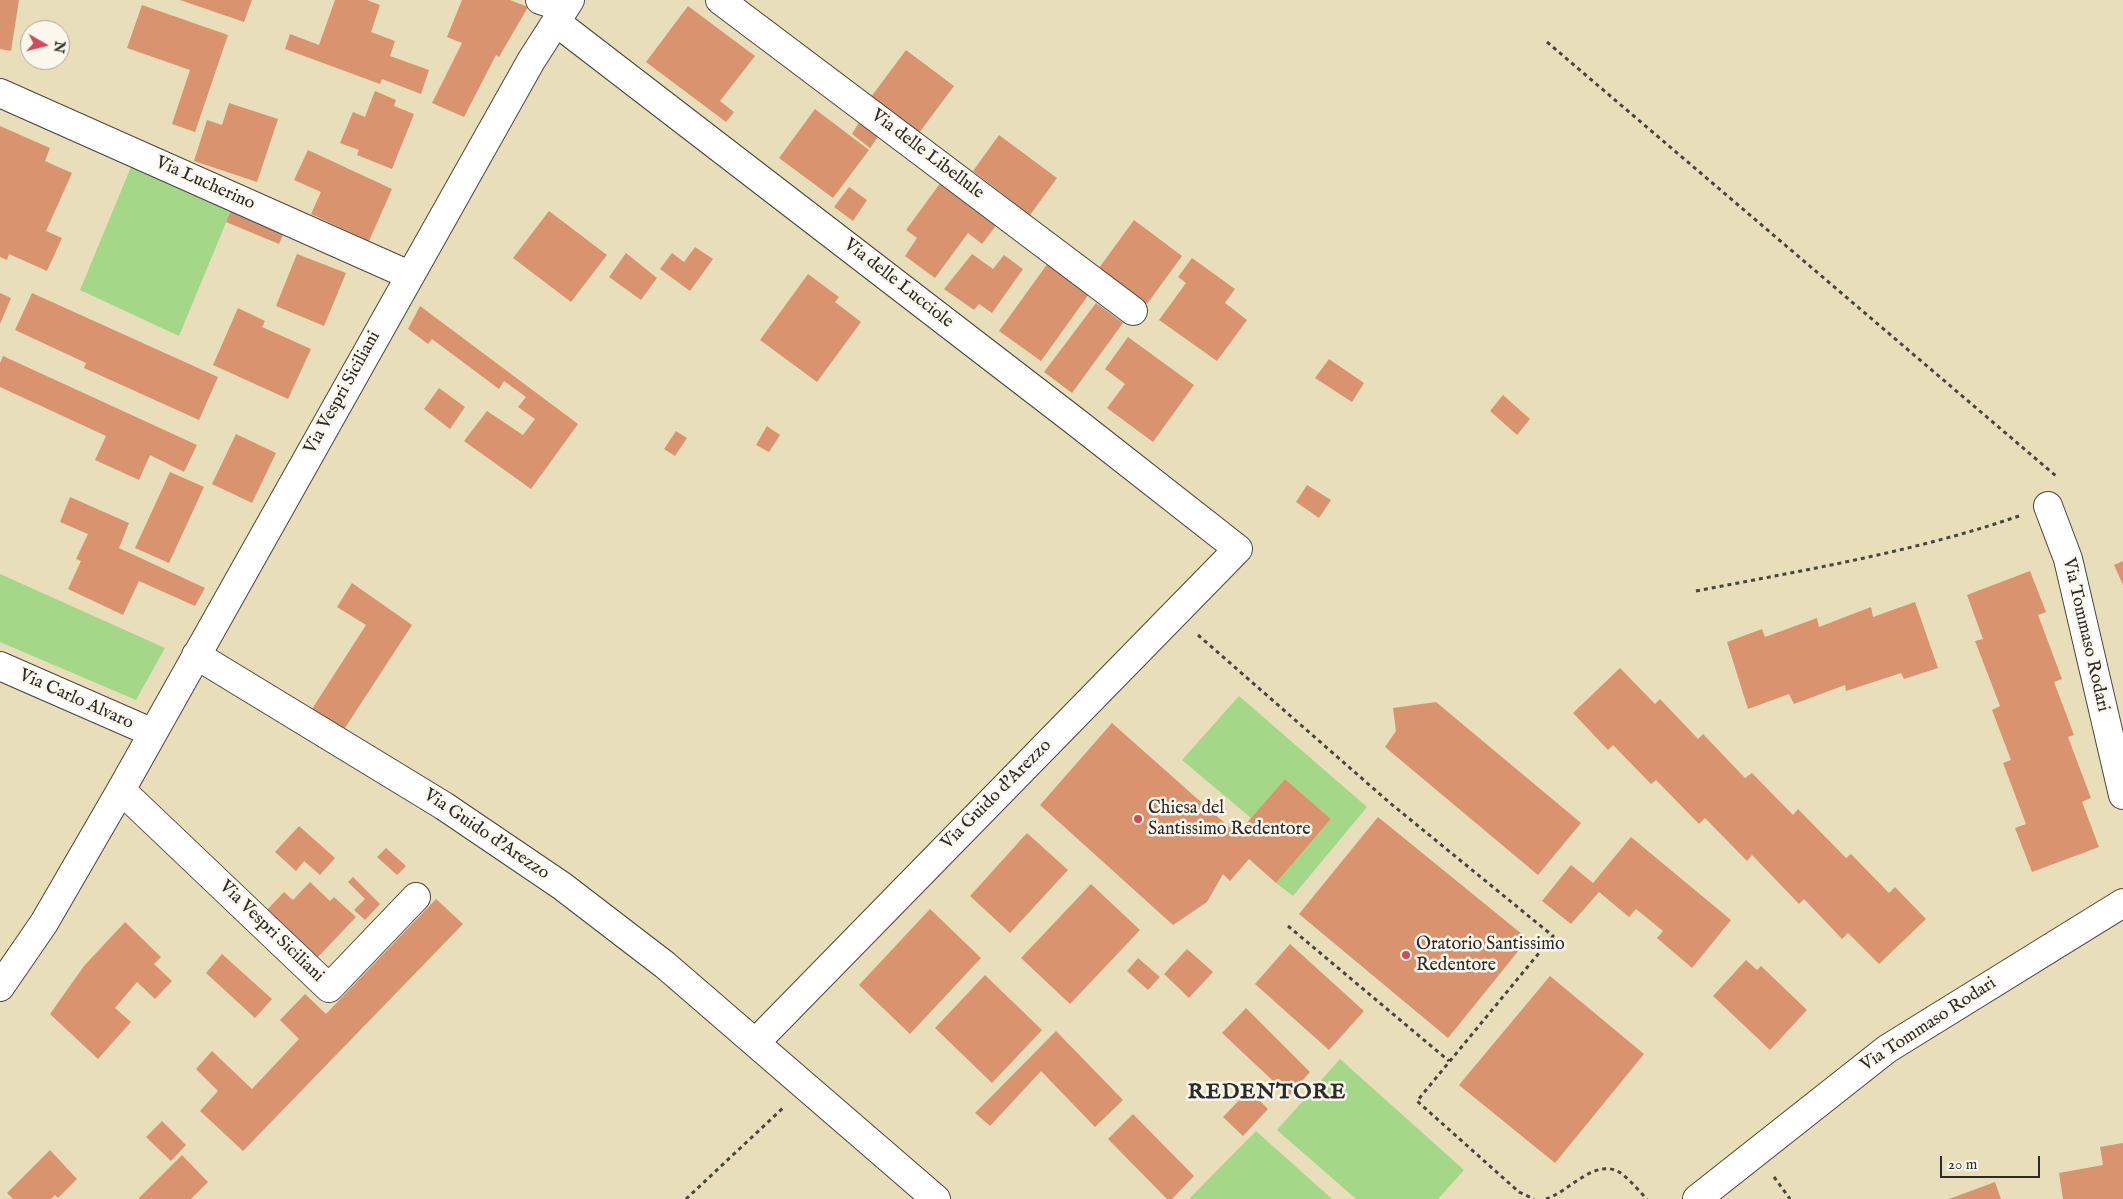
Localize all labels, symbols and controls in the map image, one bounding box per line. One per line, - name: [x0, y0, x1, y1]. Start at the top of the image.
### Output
- north arrow: [20, 20, 70, 70]
- text: N: [49, 40, 69, 54]
- street label: Via delle Libellule: [866, 106, 988, 204]
- street label: Via Lucherino: [152, 152, 258, 216]
- street label: Via delle Lucciole: [839, 235, 957, 333]
- street label: Via Vespri Siciliani: [300, 328, 386, 458]
- street label: Via Tommaso Rodari: [2057, 556, 2113, 714]
- street label: Via Carlo Alvaro: [15, 665, 137, 735]
- street label: Via Guido d'Arezzo: [937, 735, 1057, 855]
- street label: Via Guido d'Arezzo: [419, 785, 553, 885]
- place label: Chiesa del Santissimo Redentore: [1148, 798, 1310, 841]
- marker: Chiesa del Santissimo Redentore: [1132, 813, 1144, 825]
- street label: Via Vespri Siciliani: [214, 877, 328, 987]
- place label: Oratorio Santissimo Redentore: [1416, 934, 1565, 976]
- marker: Oratorio Santissimo Redentore: [1400, 949, 1412, 961]
- street label: Via Tommaso Rodari: [1857, 973, 2001, 1077]
- district label: REDENTORE: [1187, 1080, 1347, 1106]
- scale bar: [1943, 1146, 2043, 1178]
- text: 20 m: [1948, 1155, 1977, 1174]

